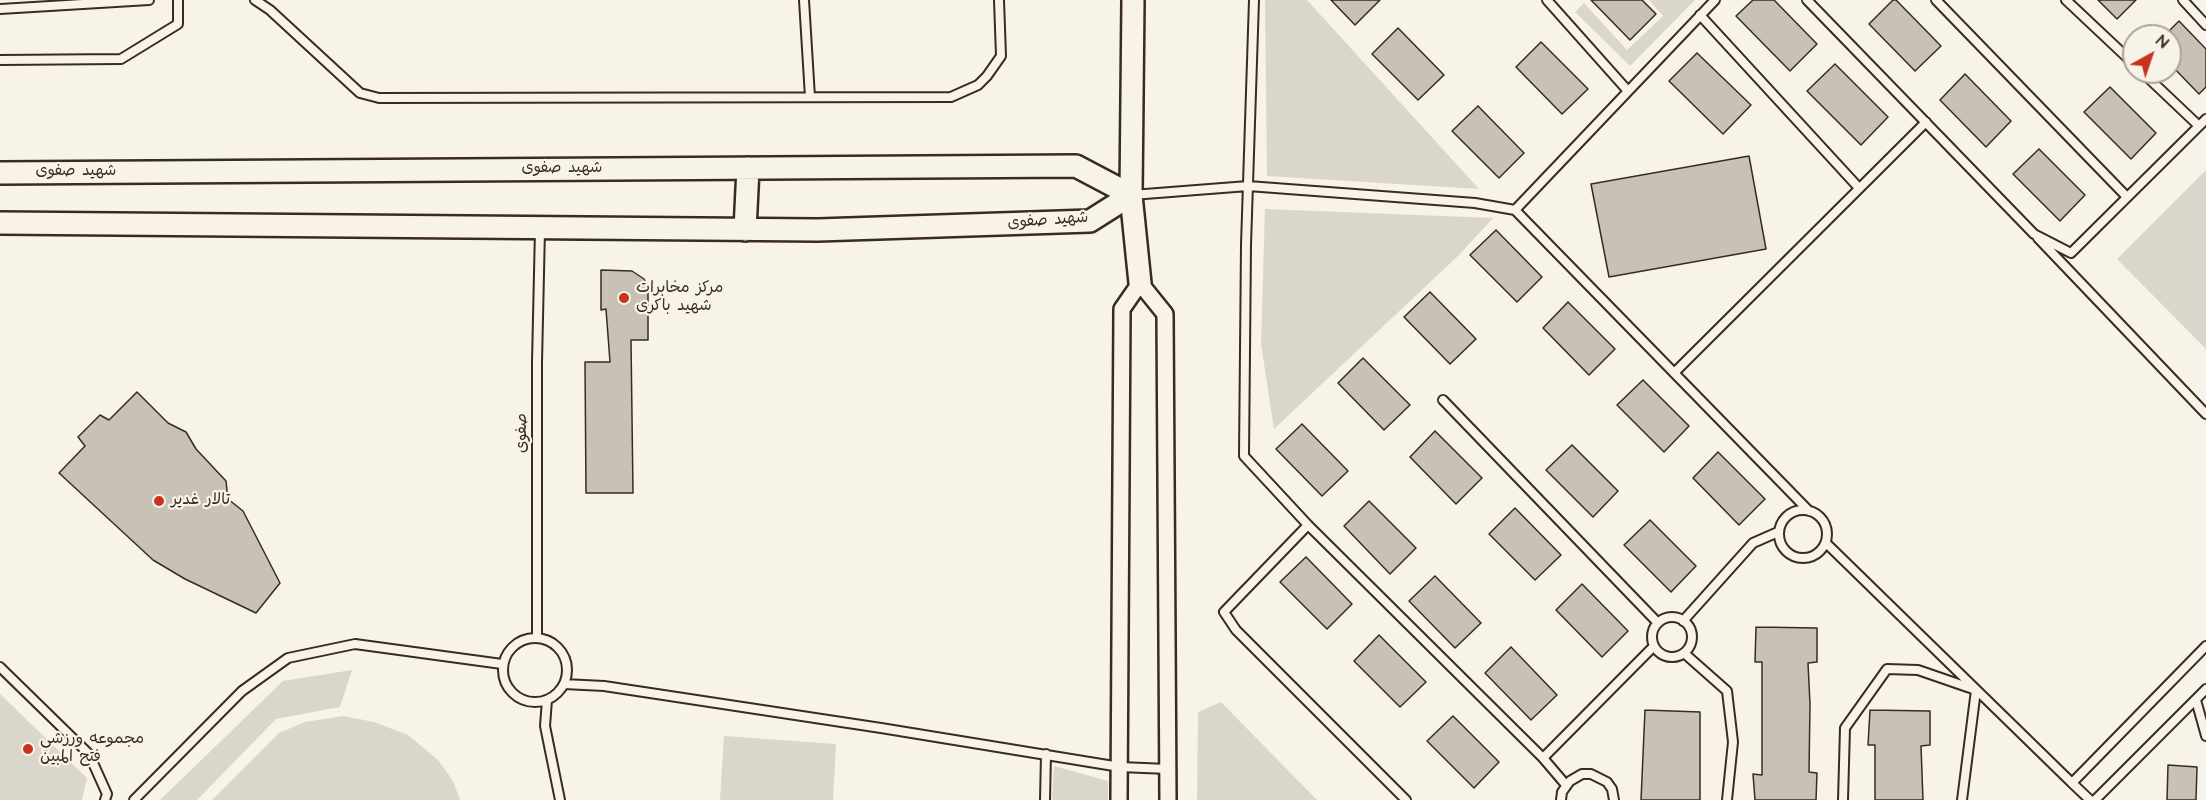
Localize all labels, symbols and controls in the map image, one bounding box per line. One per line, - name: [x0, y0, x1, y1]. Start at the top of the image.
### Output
- north arrow: [2122, 24, 2182, 84]
- text: N: [2151, 30, 2173, 53]
- street label: شهید صفوی: [522, 159, 602, 179]
- street label: شهید صفوی: [36, 162, 116, 182]
- street label: شهید صفوی: [1007, 209, 1089, 233]
- place label: مرکز مخابرات شهید باکری: [636, 279, 723, 317]
- marker: مرکز مخابرات شهید باکری: [617, 291, 631, 305]
- street label: صفوی: [513, 413, 533, 453]
- place label: تالار غدیر: [171, 491, 230, 511]
- marker: تالار غدیر: [152, 494, 166, 508]
- place label: مجموعه ورزشي فتح المبين: [40, 730, 144, 768]
- marker: مجموعه ورزشي فتح المبين: [21, 742, 35, 756]

